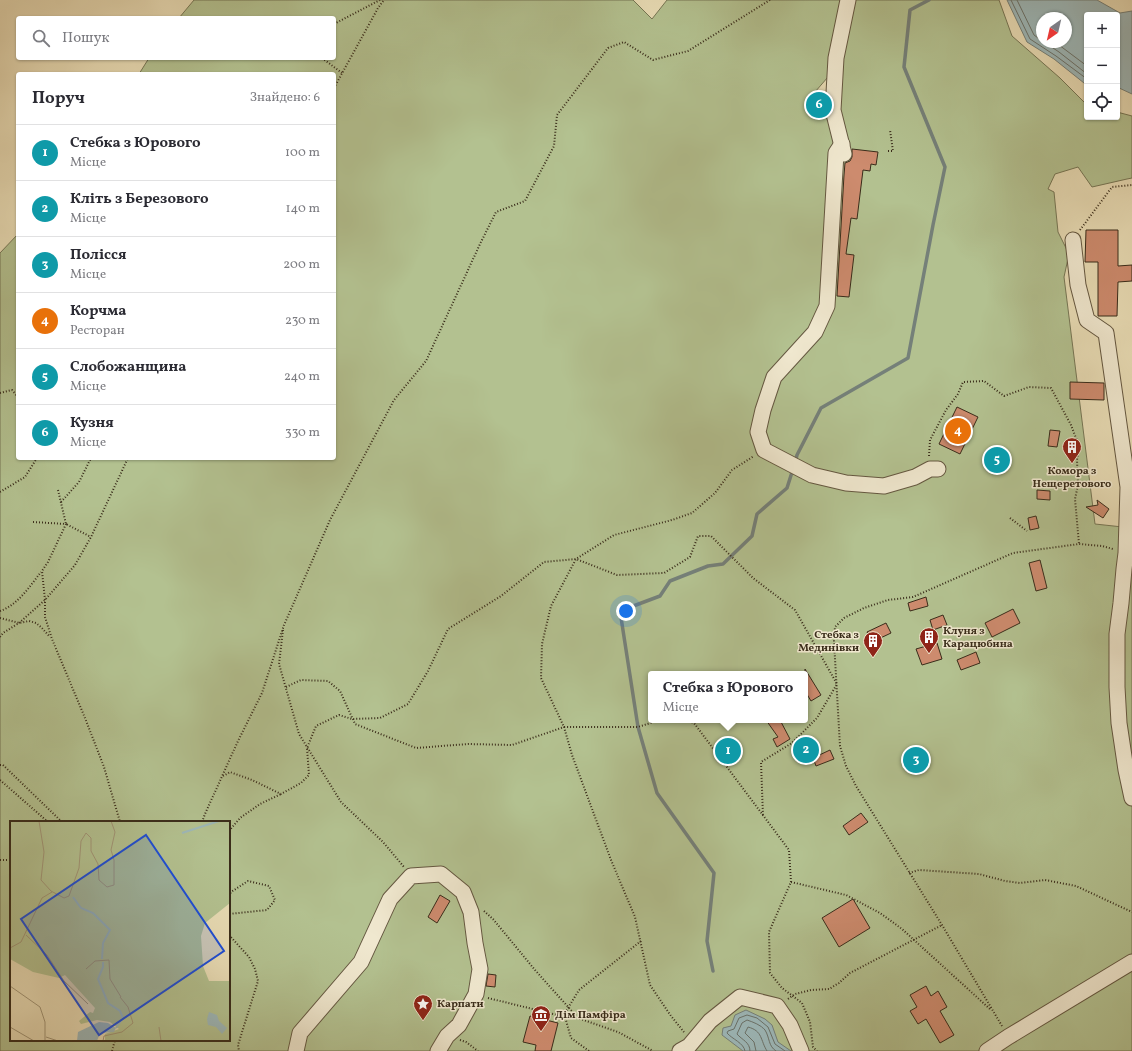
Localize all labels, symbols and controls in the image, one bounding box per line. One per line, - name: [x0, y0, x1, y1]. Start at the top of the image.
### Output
- north arrow: [1036, 12, 1072, 48]
- map controls: [1084, 12, 1120, 120]
- button: +: [1084, 12, 1120, 48]
- search box: [16, 16, 336, 60]
- icon: search: [30, 27, 52, 49]
- text: Пошук: [62, 28, 110, 49]
- button: −: [1084, 48, 1120, 84]
- button: locate: [1084, 84, 1120, 120]
- text: Поруч: [32, 87, 85, 110]
- text: Знайдено: 6: [250, 89, 320, 107]
- pin: 6: [806, 90, 832, 120]
- text: Стебка з Юрового: [70, 133, 201, 154]
- text: 1: [42, 144, 48, 162]
- text: 100 m: [285, 144, 320, 162]
- text: Місце: [70, 154, 106, 172]
- text: Кліть з Березового: [70, 189, 209, 210]
- text: 2: [42, 200, 48, 218]
- text: 140 m: [286, 200, 320, 218]
- text: Місце: [70, 210, 106, 228]
- text: Полісся: [70, 245, 127, 266]
- text: 3: [42, 256, 48, 274]
- text: 200 m: [283, 256, 320, 274]
- text: Місце: [70, 266, 106, 284]
- text: Корчма: [70, 301, 126, 322]
- text: 4: [41, 312, 49, 330]
- text: 230 m: [285, 312, 320, 330]
- text: Ресторан: [70, 322, 125, 340]
- text: Слобожанщина: [70, 357, 186, 378]
- text: 5: [42, 368, 48, 386]
- text: 240 m: [284, 368, 320, 386]
- text: Місце: [70, 378, 106, 396]
- text: Кузня: [70, 413, 114, 434]
- pin: 4: [945, 416, 971, 446]
- text: 6: [41, 424, 49, 442]
- text: 330 m: [285, 424, 320, 442]
- text: Місце: [70, 434, 106, 452]
- building icon: Комора з Нещеретового: [1061, 436, 1083, 464]
- pin: 5: [984, 445, 1010, 475]
- place label: Комора з Нещеретового: [1033, 464, 1111, 492]
- your location: [616, 601, 636, 621]
- place label: Клуня з Карацюбина: [943, 624, 1013, 652]
- building icon: Клуня з Карацюбина: [918, 626, 940, 654]
- place label: Стебка з Мединівки: [798, 628, 860, 656]
- building icon: Стебка з Мединівки: [862, 630, 884, 658]
- popup: [648, 671, 808, 723]
- text: Стебка з Юрового: [663, 678, 793, 699]
- text: Місце: [663, 699, 699, 717]
- pin: 2: [793, 735, 819, 765]
- pin: 1: [715, 736, 741, 766]
- pin: 3: [903, 745, 929, 775]
- inset map: [10, 821, 230, 1041]
- place icon: Карпати: [412, 993, 434, 1021]
- place label: Карпати: [437, 997, 484, 1012]
- museum icon: Дім Памфіра: [530, 1004, 552, 1032]
- place label: Дім Памфіра: [555, 1008, 626, 1023]

